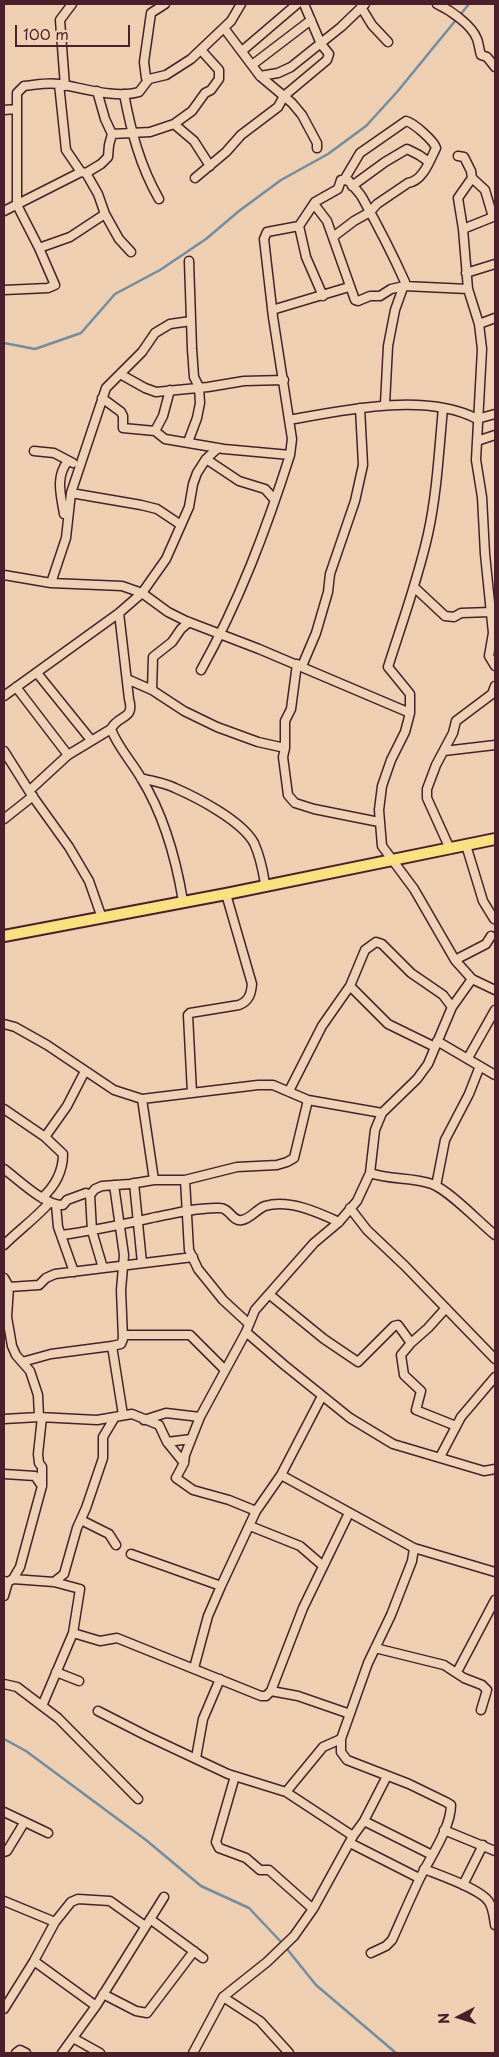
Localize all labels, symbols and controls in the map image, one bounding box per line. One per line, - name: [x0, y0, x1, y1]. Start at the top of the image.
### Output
- scale bar: [18, 15, 132, 47]
- text: 100 m: [23, 22, 69, 45]
- north arrow: [434, 1992, 484, 2042]
- text: N: [433, 2012, 455, 2025]

